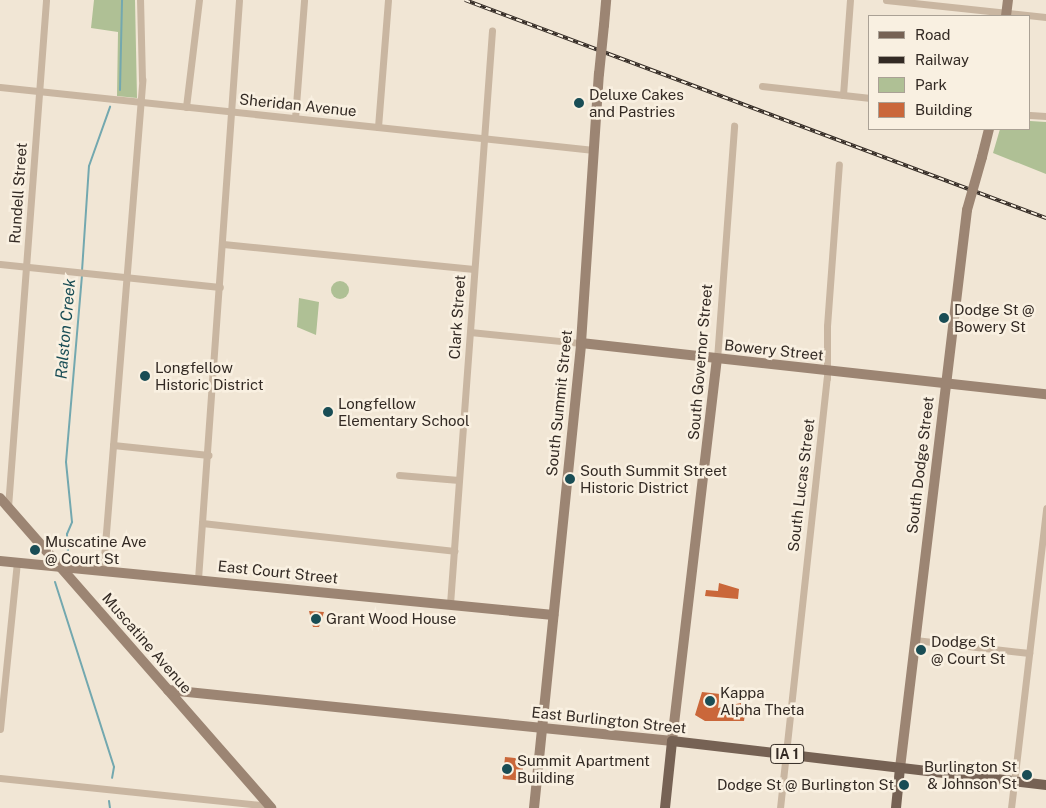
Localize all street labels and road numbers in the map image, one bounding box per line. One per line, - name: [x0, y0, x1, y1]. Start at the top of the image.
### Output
- street label: Sheridan Avenue: [238, 90, 358, 120]
- street label: Rundell Street: [5, 142, 31, 244]
- street label: Clark Street: [445, 274, 469, 360]
- street label: South Governor Street: [684, 283, 716, 441]
- street label: South Summit Street: [542, 329, 576, 477]
- street label: Bowery Street: [723, 336, 825, 364]
- street label: South Dodge Street: [903, 395, 937, 535]
- street label: South Lucas Street: [784, 417, 818, 553]
- street label: East Court Street: [217, 557, 339, 587]
- street label: Muscatine Avenue: [98, 589, 196, 697]
- street label: East Burlington Street: [531, 703, 687, 737]
- road number: IA 1: [770, 742, 804, 766]

